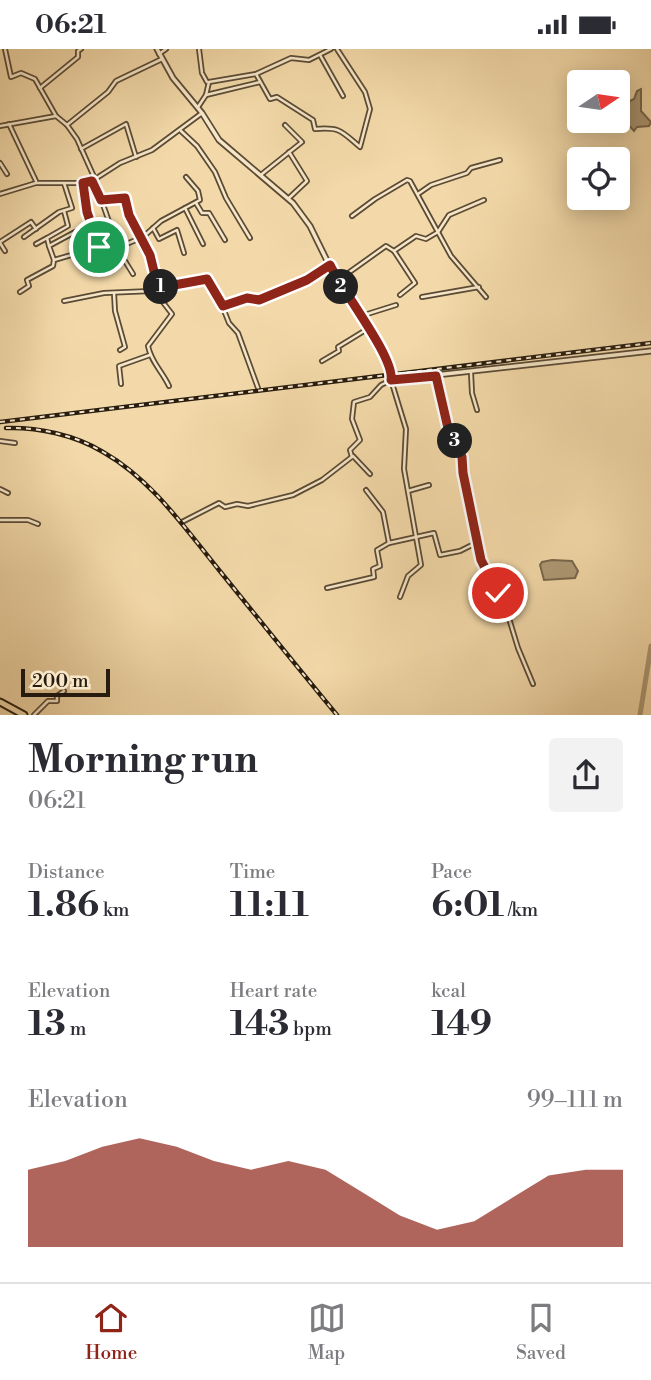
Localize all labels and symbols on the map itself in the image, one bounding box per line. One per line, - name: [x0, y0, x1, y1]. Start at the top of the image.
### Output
- north arrow: [567, 70, 630, 133]
- pin: [69, 217, 129, 277]
- pin: 1: [144, 269, 178, 305]
- pin: 2: [324, 269, 358, 305]
- pin: 3: [438, 423, 472, 459]
- pin: [468, 563, 528, 623]
- scale bar: [21, 666, 110, 698]

